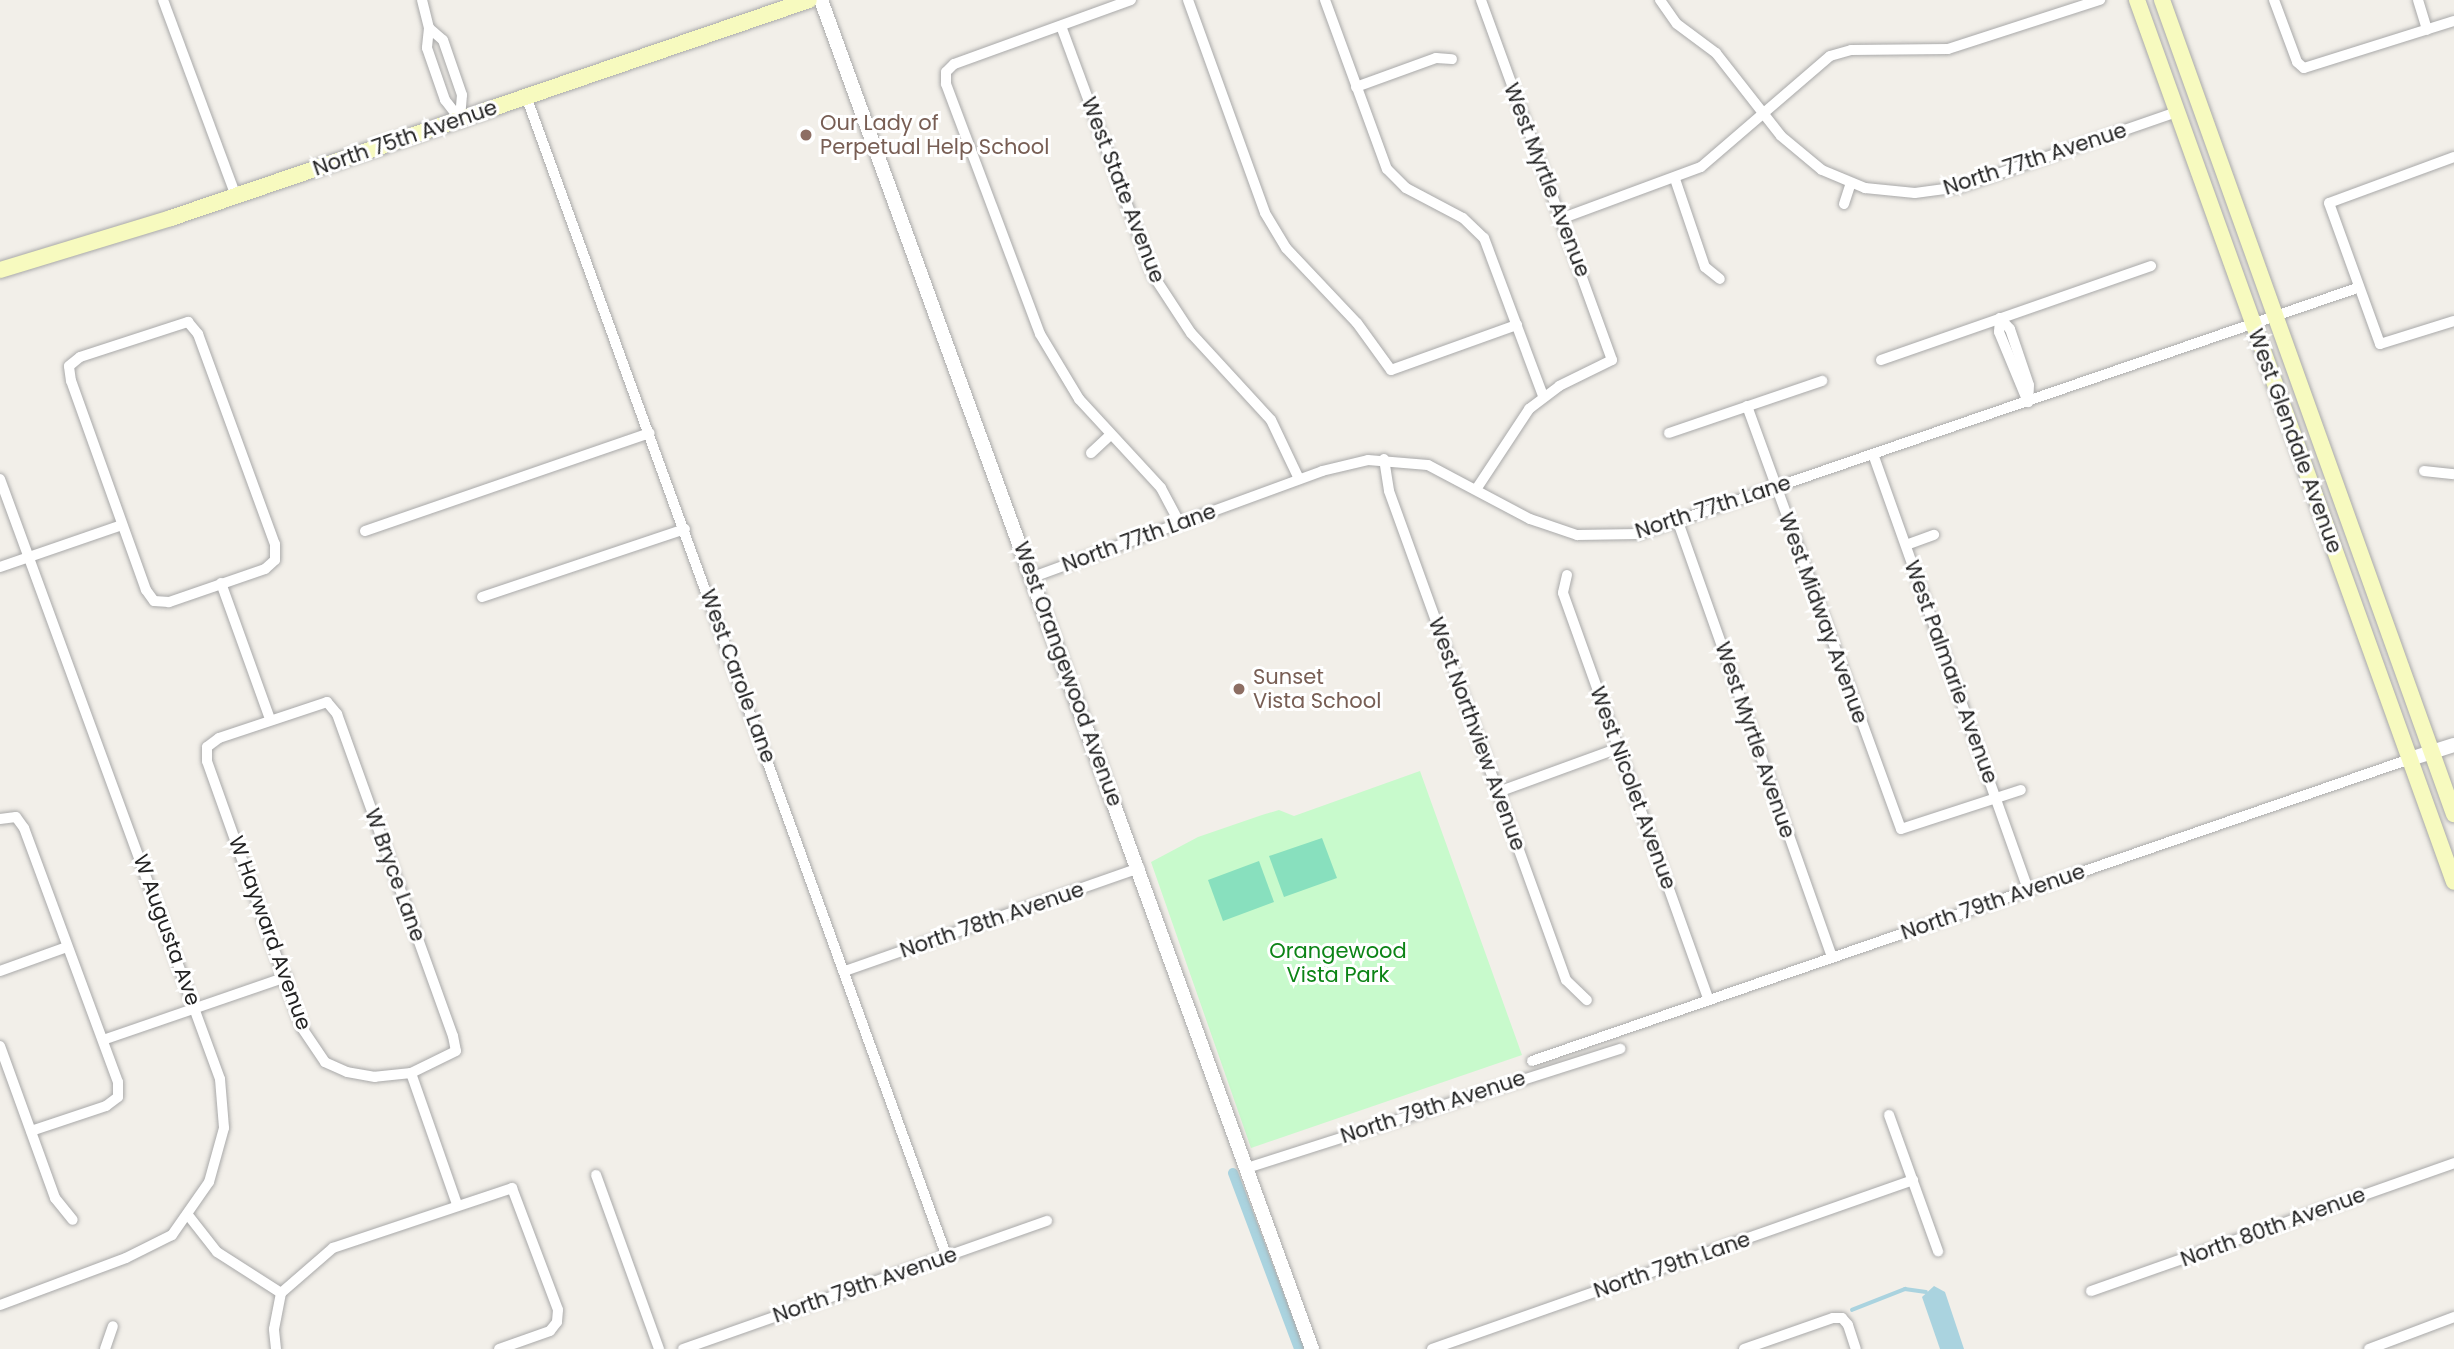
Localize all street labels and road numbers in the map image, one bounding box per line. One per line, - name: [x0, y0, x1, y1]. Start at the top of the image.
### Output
- street label: West Myrtle Avenue: [1498, 79, 1596, 281]
- street label: West State Avenue: [1076, 94, 1170, 286]
- street label: North 75th Avenue: [310, 95, 500, 181]
- street label: North 77th Avenue: [1940, 117, 2130, 201]
- street label: West Glendale Avenue: [2243, 325, 2347, 557]
- street label: North 77th Lane: [1632, 470, 1794, 544]
- street label: North 77th Lane: [1059, 498, 1219, 578]
- street label: West Midway Avenue: [1773, 509, 1873, 727]
- street label: West Orangewood Avenue: [1008, 538, 1128, 810]
- street label: West Palmarie Avenue: [1899, 557, 2003, 787]
- street label: West Carole Lane: [695, 586, 781, 766]
- street label: West Northview Avenue: [1423, 614, 1531, 854]
- street label: West Myrtle Avenue: [1710, 639, 1800, 841]
- street label: West Nicolet Avenue: [1585, 683, 1681, 893]
- street label: W Bryce Lane: [359, 805, 431, 945]
- street label: W Hayward Avenue: [223, 833, 317, 1033]
- street label: W Augusta Ave: [128, 851, 206, 1009]
- street label: North 79th Avenue: [1898, 859, 2088, 945]
- street label: North 78th Avenue: [897, 877, 1087, 963]
- street label: North 79th Avenue: [1337, 1065, 1529, 1149]
- street label: North 80th Avenue: [2177, 1182, 2369, 1272]
- street label: North 79th Lane: [1590, 1226, 1754, 1304]
- street label: North 79th Avenue: [770, 1242, 960, 1328]

